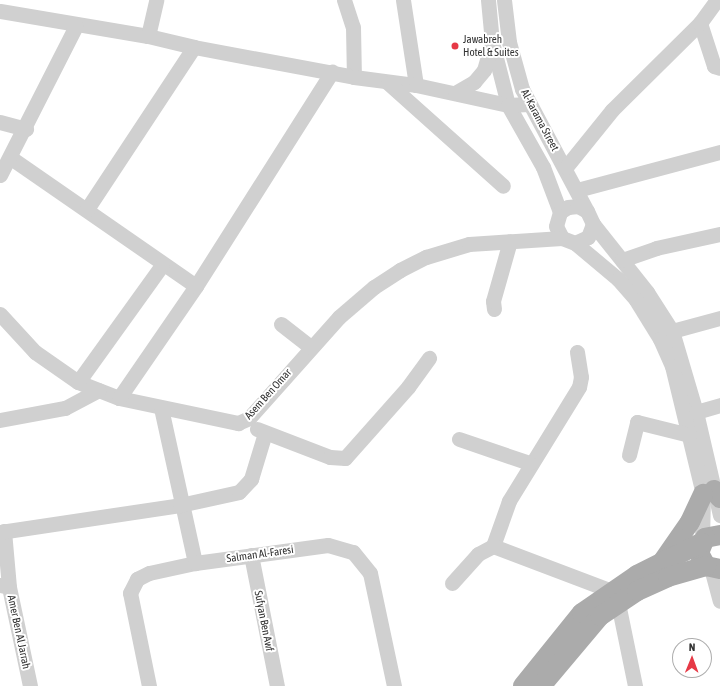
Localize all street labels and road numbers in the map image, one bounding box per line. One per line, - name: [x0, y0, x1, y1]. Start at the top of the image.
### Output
- street label: Al-Karama Street: [518, 87, 562, 153]
- street label: Asem Ben Omar: [242, 366, 294, 422]
- street label: Salman Al-Faresi: [226, 543, 294, 565]
- street label: Sufyan Ben Awf: [252, 590, 276, 652]
- street label: Amer Ben Al Jarrah: [5, 594, 33, 670]

